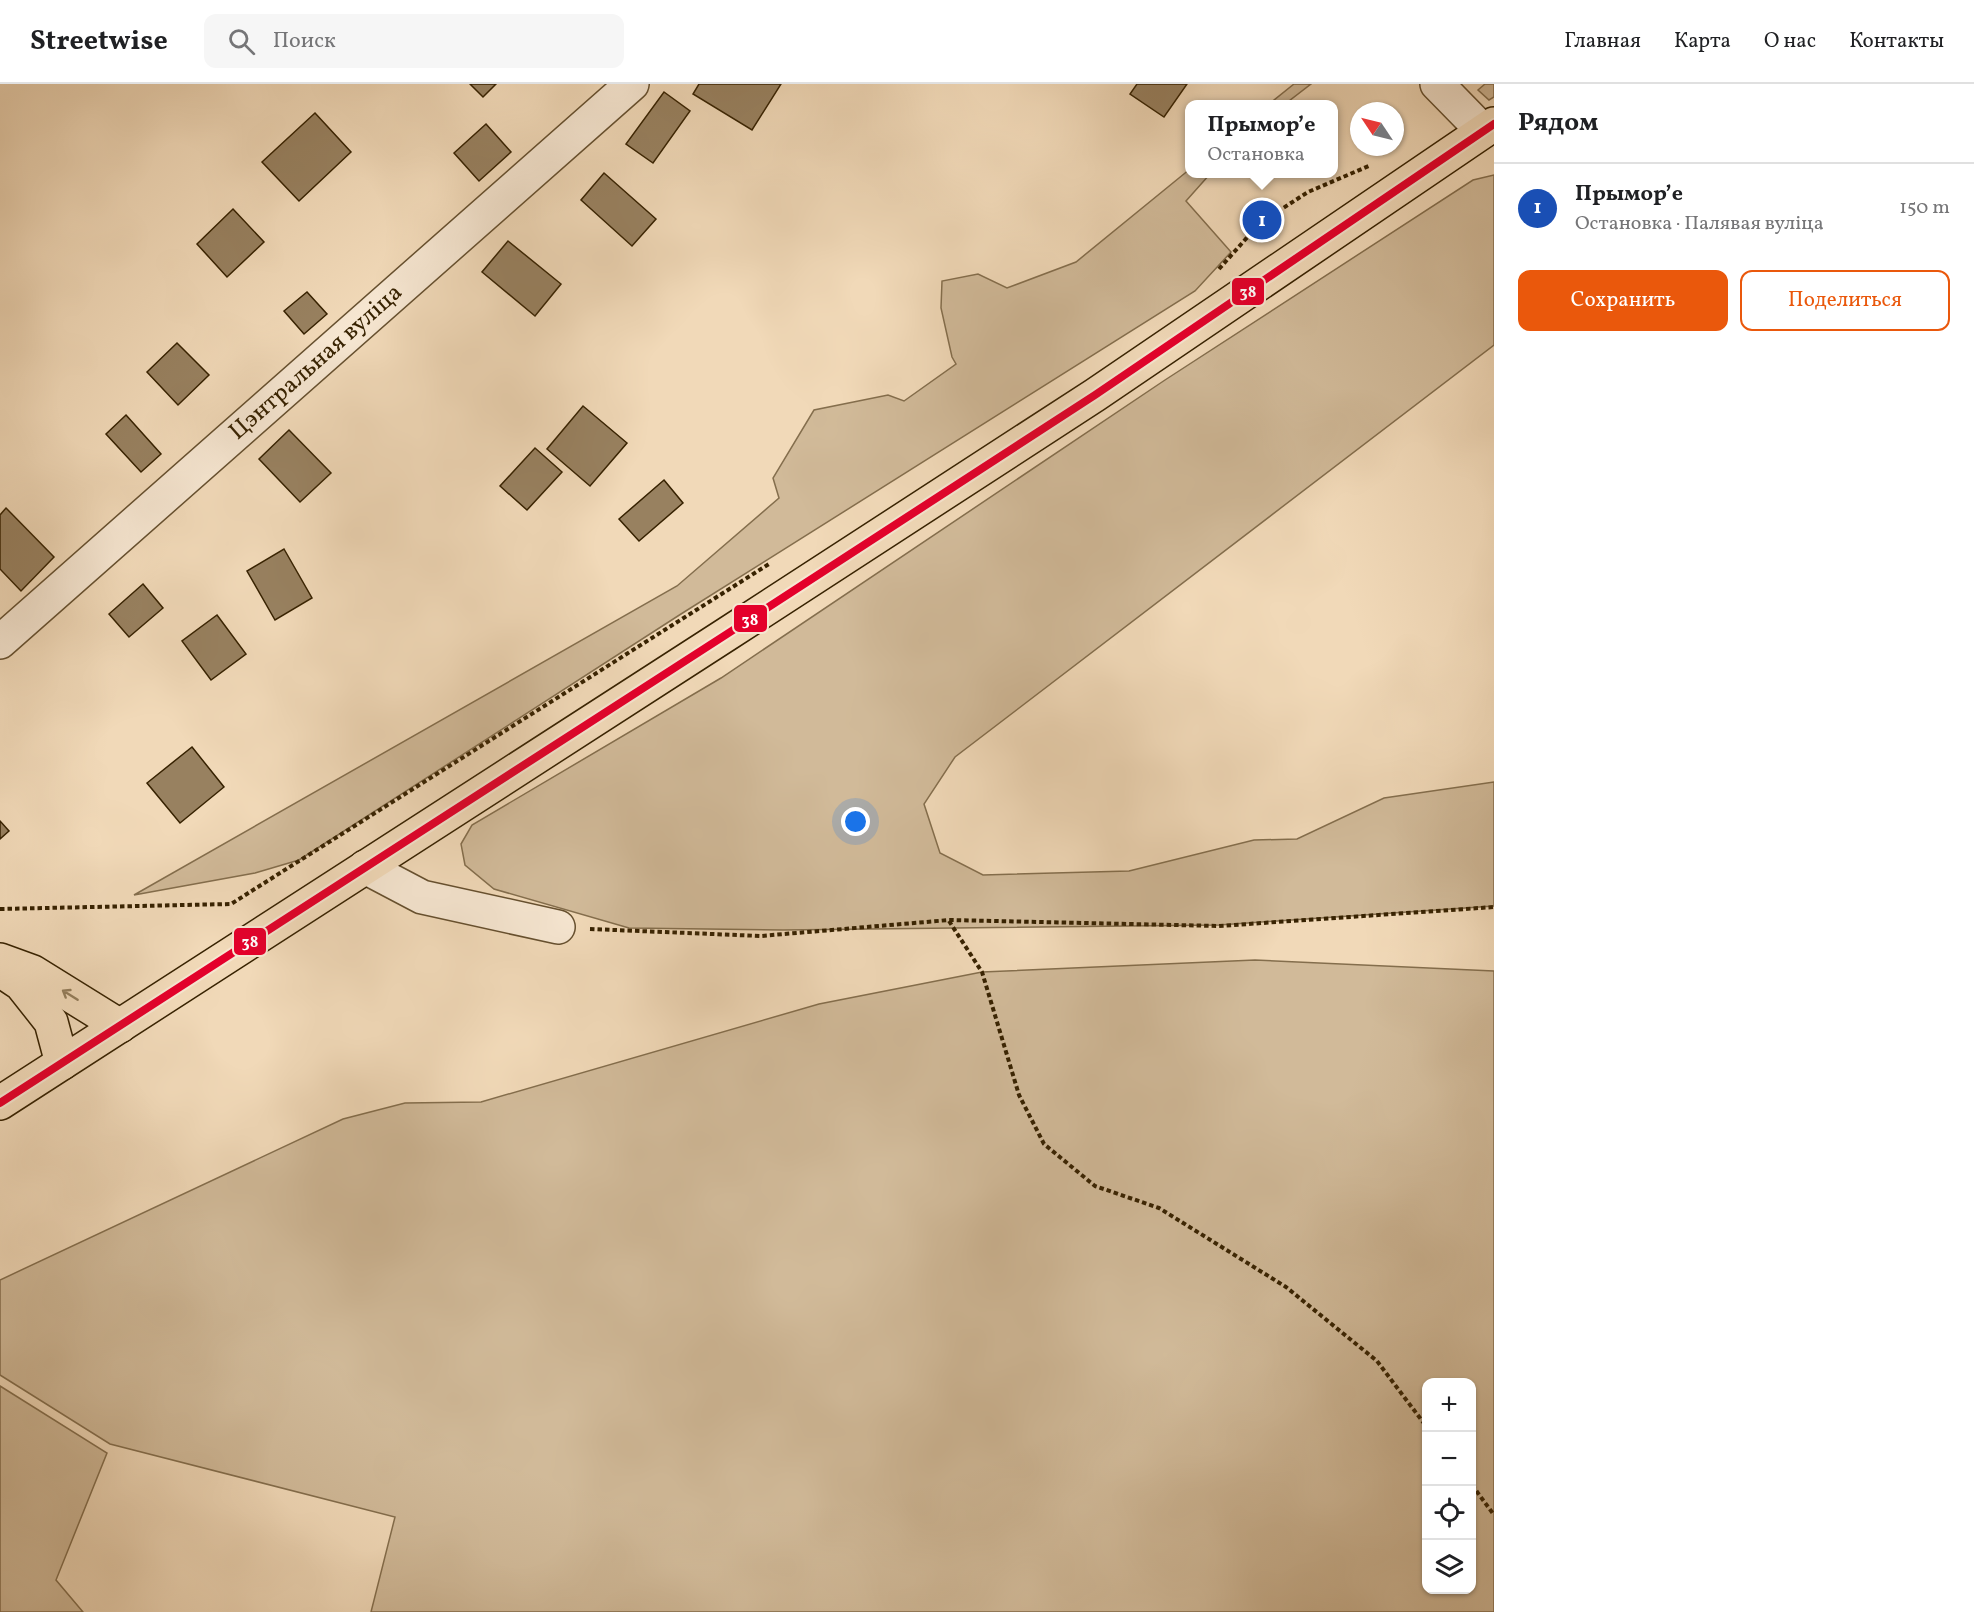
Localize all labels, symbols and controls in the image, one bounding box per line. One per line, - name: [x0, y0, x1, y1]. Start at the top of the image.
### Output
- search box: [204, 14, 624, 68]
- text: Streetwise: [30, 22, 168, 61]
- icon: search: [225, 25, 258, 58]
- text: Поиск: [273, 26, 336, 57]
- text: Главная: [1564, 27, 1641, 56]
- text: Карта: [1674, 27, 1731, 56]
- text: О нас: [1764, 27, 1816, 56]
- text: Контакты: [1849, 27, 1944, 56]
- popup: [1185, 100, 1338, 178]
- north arrow: [1350, 102, 1404, 156]
- text: Рядом: [1518, 105, 1598, 141]
- text: Прыморʼе: [1208, 110, 1315, 141]
- text: Остановка: [1208, 141, 1305, 169]
- text: Прыморʼе: [1575, 179, 1683, 210]
- text: 1: [1533, 194, 1542, 222]
- text: 150 m: [1899, 194, 1950, 222]
- pin: 1: [1242, 198, 1282, 242]
- text: Остановка · Палявая вуліца: [1575, 210, 1824, 238]
- button: Сохранить: [1518, 270, 1728, 331]
- button: Поделиться: [1740, 270, 1950, 331]
- street label: Цэнтральная вуліца: [222, 277, 411, 449]
- line badge: 38: [1231, 277, 1265, 306]
- text: 38: [1240, 282, 1256, 304]
- line badge: 38: [733, 604, 768, 633]
- text: 38: [742, 610, 758, 632]
- your location: [841, 807, 870, 836]
- line badge: 38: [233, 927, 267, 956]
- text: 38: [242, 932, 258, 954]
- one-way arrow: [62, 989, 79, 1001]
- map controls: [1422, 1378, 1476, 1594]
- button: +: [1422, 1378, 1476, 1432]
- button: −: [1422, 1432, 1476, 1486]
- button: locate: [1422, 1486, 1476, 1540]
- button: layers: [1422, 1540, 1476, 1594]

